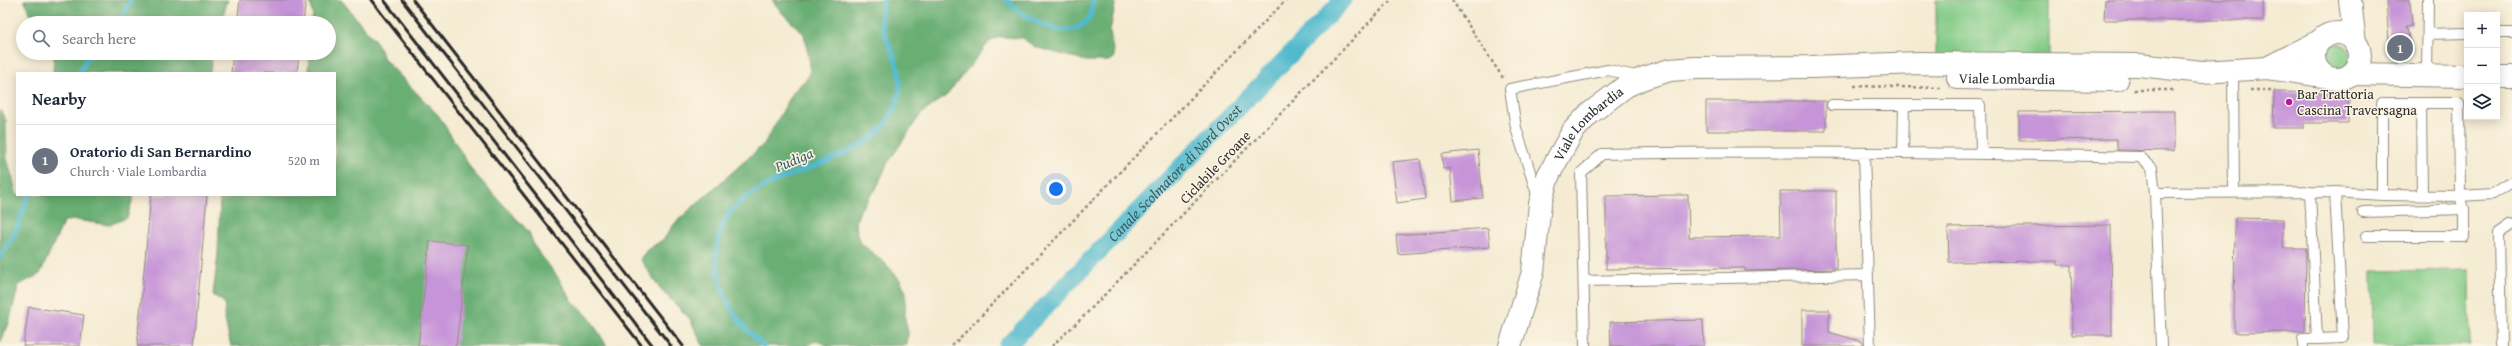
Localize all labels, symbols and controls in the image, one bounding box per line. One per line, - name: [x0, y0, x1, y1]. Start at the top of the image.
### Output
- map controls: [2464, 12, 2500, 120]
- button: +: [2464, 12, 2500, 48]
- search box: [16, 16, 336, 60]
- icon: search: [30, 27, 52, 49]
- text: Search here: [62, 28, 136, 49]
- pin: 1: [2387, 33, 2413, 63]
- button: −: [2464, 48, 2500, 84]
- street label: Viale Lombardia: [1959, 68, 2056, 89]
- street label: Viale Lombardia: [1548, 81, 1628, 164]
- place label: Bar Trattoria Cascina Traversagna: [2297, 84, 2417, 120]
- button: layers: [2464, 84, 2500, 120]
- text: Nearby: [32, 86, 86, 111]
- marker: Bar Trattoria Cascina Traversagna: [2284, 97, 2294, 107]
- water label: Canale Scolmatore di Nord Ovest: [1103, 99, 1247, 246]
- street label: Ciclabile Groane: [1175, 126, 1255, 208]
- text: Oratorio di San Bernardino: [70, 141, 252, 162]
- water label: Pudiga: [770, 142, 816, 177]
- text: 1: [42, 151, 48, 170]
- text: 520 m: [288, 151, 320, 170]
- text: Church · Viale Lombardia: [70, 162, 207, 181]
- your location: [1046, 179, 1066, 199]

